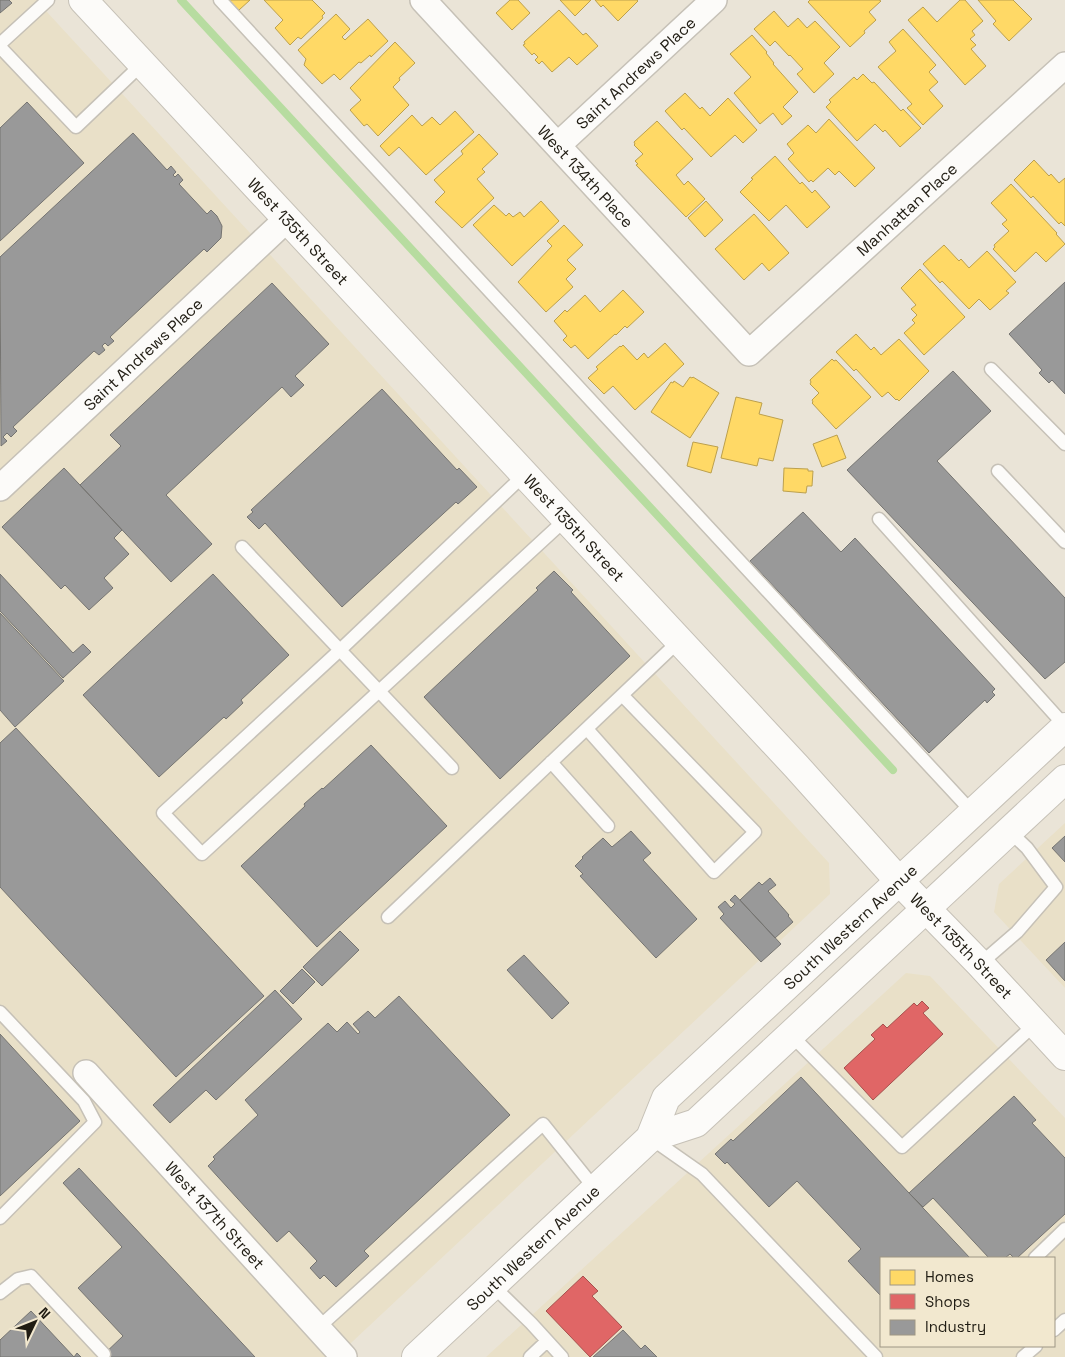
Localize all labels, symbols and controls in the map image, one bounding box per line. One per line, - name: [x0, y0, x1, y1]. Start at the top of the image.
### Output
- street label: Saint Andrews Place: [572, 12, 700, 134]
- street label: West 134th Place: [533, 121, 638, 232]
- street label: Manhattan Place: [852, 158, 962, 261]
- street label: West 135th Street: [243, 174, 353, 290]
- street label: Saint Andrews Place: [79, 293, 207, 415]
- street label: West 135th Street: [519, 470, 629, 586]
- street label: South Western Avenue: [779, 860, 922, 994]
- street label: West 135th Street: [905, 889, 1017, 1004]
- street label: West 137th Street: [160, 1157, 269, 1274]
- street label: South Western Avenue: [462, 1181, 604, 1316]
- legend: [880, 1257, 1055, 1347]
- text: Homes: [925, 1267, 974, 1286]
- text: Shops: [925, 1292, 970, 1311]
- north arrow: [10, 1297, 60, 1347]
- text: N: [35, 1304, 54, 1323]
- text: Industry: [925, 1317, 986, 1336]

